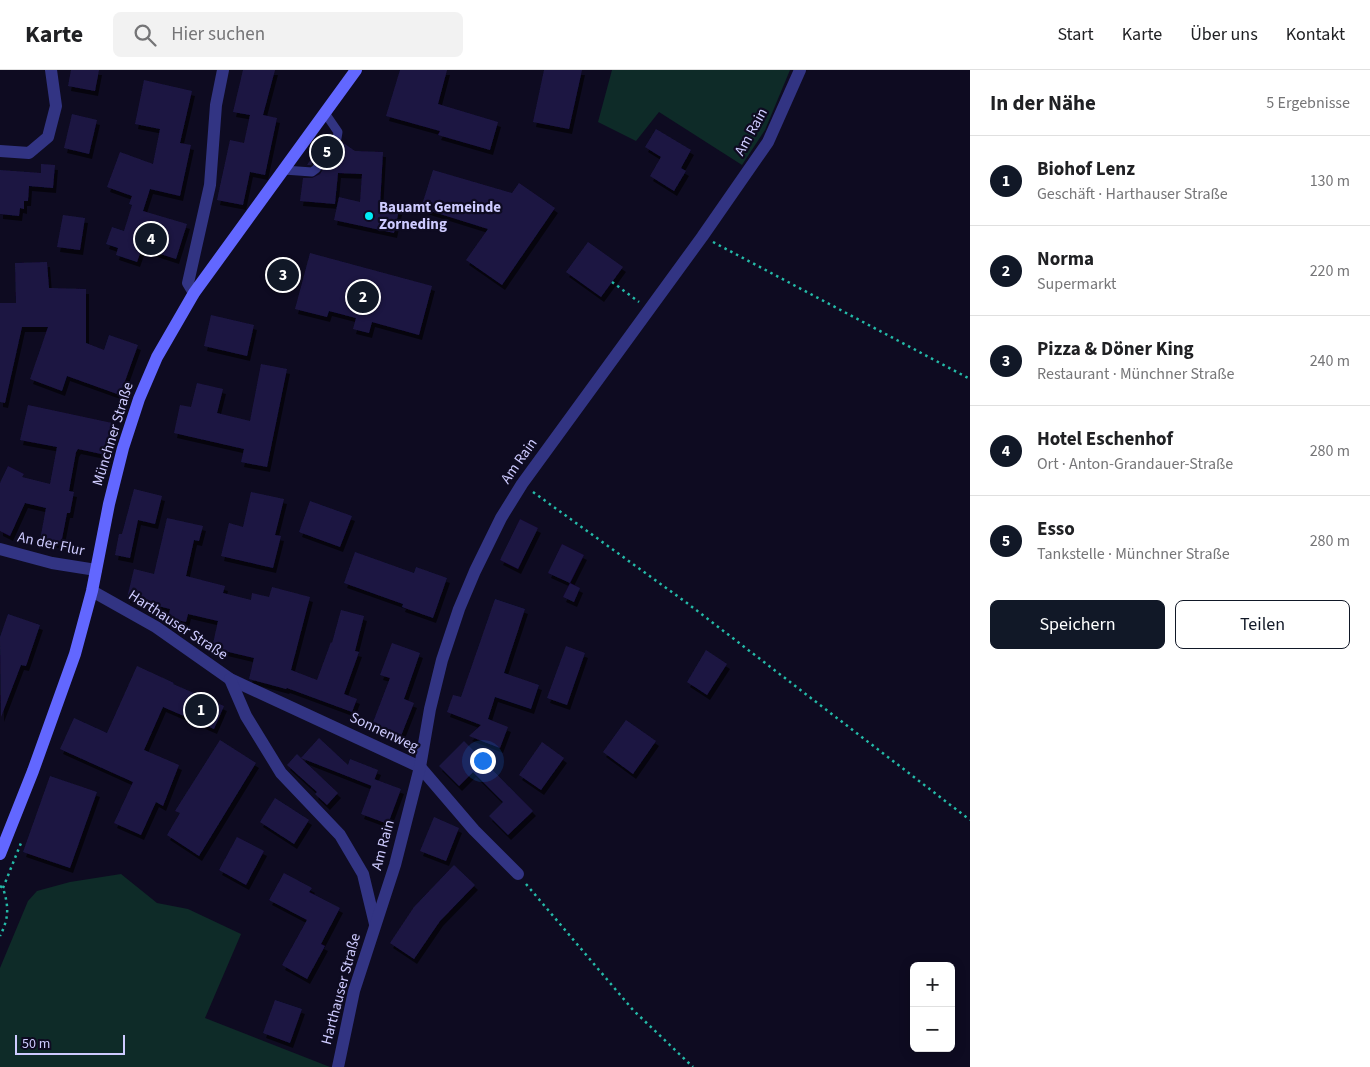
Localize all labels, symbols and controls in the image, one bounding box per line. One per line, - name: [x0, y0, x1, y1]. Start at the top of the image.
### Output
- search box: [113, 12, 463, 57]
- text: Karte: [25, 17, 83, 52]
- icon: search: [131, 21, 159, 49]
- text: Hier suchen: [171, 21, 265, 48]
- text: Start: [1057, 22, 1094, 47]
- text: Karte: [1122, 22, 1162, 47]
- text: Über uns: [1190, 22, 1258, 47]
- text: Kontakt: [1286, 22, 1345, 47]
- text: In der Nähe: [990, 88, 1096, 118]
- text: 5 Ergebnisse: [1266, 92, 1350, 114]
- street label: Am Rain: [729, 104, 773, 160]
- pin: 5: [311, 133, 343, 171]
- text: Biohof Lenz: [1037, 156, 1135, 183]
- text: 1: [1002, 170, 1010, 192]
- text: 130 m: [1310, 170, 1350, 192]
- text: Geschäft · Harthauser Straße: [1037, 183, 1228, 205]
- place label: Bauamt Gemeinde Zorneding: [379, 197, 501, 235]
- marker: Bauamt Gemeinde Zorneding: [363, 210, 375, 222]
- pin: 4: [135, 220, 167, 258]
- text: Norma: [1037, 246, 1094, 273]
- pin: 3: [267, 256, 299, 294]
- text: 2: [1002, 260, 1010, 282]
- text: 220 m: [1310, 260, 1350, 282]
- text: Supermarkt: [1037, 273, 1117, 295]
- pin: 2: [347, 278, 379, 316]
- text: Pizza & Döner King: [1037, 336, 1194, 363]
- text: 3: [1002, 350, 1010, 372]
- text: 240 m: [1310, 350, 1350, 372]
- text: Restaurant · Münchner Straße: [1037, 363, 1234, 385]
- street label: Münchner Straße: [87, 380, 139, 488]
- text: Hotel Eschenhof: [1037, 426, 1173, 453]
- street label: Am Rain: [496, 434, 542, 488]
- text: 4: [1002, 440, 1010, 462]
- text: 280 m: [1310, 440, 1350, 462]
- text: Ort · Anton-Grandauer-Straße: [1037, 453, 1233, 475]
- text: Esso: [1037, 516, 1075, 543]
- street label: An der Flur: [16, 527, 87, 561]
- text: 5: [1002, 530, 1010, 552]
- text: 280 m: [1310, 530, 1350, 552]
- text: Tankstelle · Münchner Straße: [1037, 543, 1230, 565]
- street label: Harthauser Straße: [124, 585, 232, 665]
- button: Speichern: [990, 600, 1165, 649]
- button: Teilen: [1175, 600, 1350, 649]
- pin: 1: [185, 691, 217, 729]
- street label: Sonnenweg: [346, 707, 422, 757]
- your location: [470, 748, 496, 774]
- street label: Am Rain: [366, 817, 400, 873]
- street label: Harthauser Straße: [316, 931, 366, 1047]
- map controls: [910, 962, 955, 1052]
- button: +: [910, 962, 955, 1007]
- button: −: [910, 1007, 955, 1052]
- scale bar: [15, 1032, 125, 1055]
- text: 50 m: [22, 1034, 50, 1054]

